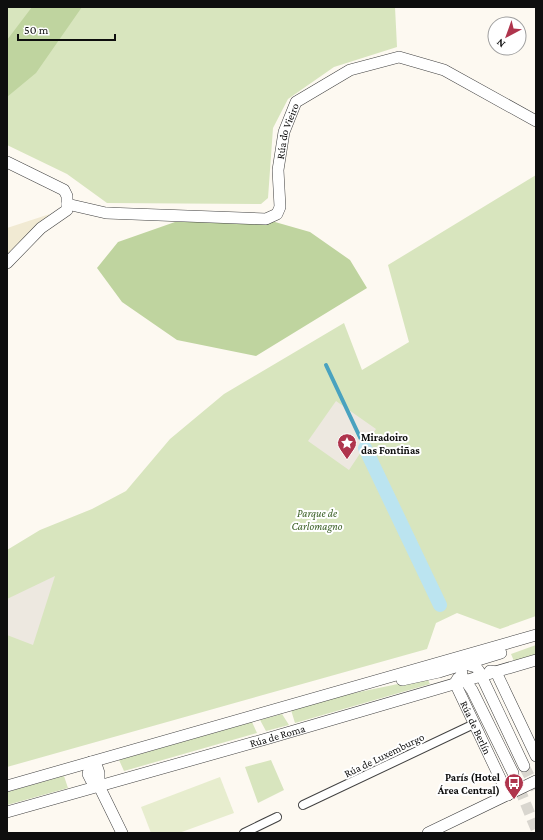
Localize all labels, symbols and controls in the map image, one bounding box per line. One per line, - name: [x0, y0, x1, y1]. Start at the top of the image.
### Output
- scale bar: [18, 16, 115, 42]
- north arrow: [487, 16, 527, 56]
- text: 50 m: [24, 23, 49, 37]
- text: N: [493, 36, 507, 51]
- street label: Rúa do Vieiro: [274, 101, 301, 160]
- place label: Miradoiro das Fontiñas: [361, 431, 420, 456]
- place icon: Miradoiro das Fontiñas: [336, 432, 358, 460]
- park label: Parque de Carlomagno: [291, 507, 343, 533]
- street label: Rúa de Berlín: [458, 699, 494, 756]
- street label: Rúa de Roma: [248, 722, 306, 749]
- street label: Rúa de Luxemburgo: [342, 730, 427, 780]
- place label: París (Hotel Área Central): [437, 771, 501, 797]
- bus stop icon: París (Hotel Área Central): [503, 772, 525, 800]

